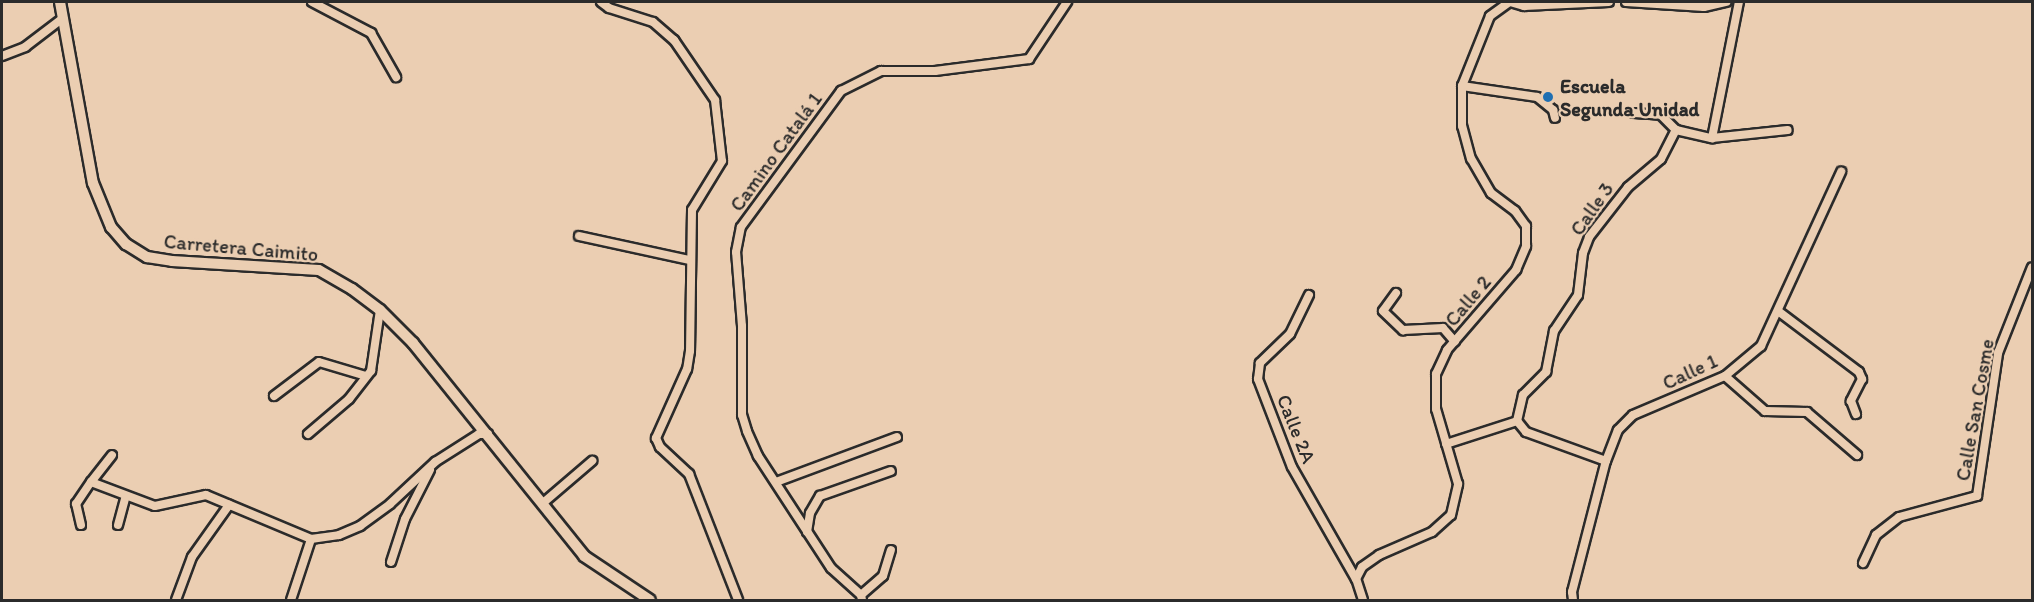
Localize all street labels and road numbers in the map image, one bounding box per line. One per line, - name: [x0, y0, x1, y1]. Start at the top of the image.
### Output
- street label: Camino Catalá 1: [725, 88, 827, 216]
- street label: Calle 3: [1565, 178, 1619, 240]
- street label: Carretera Caimito: [162, 229, 320, 267]
- street label: Calle 2: [1440, 271, 1496, 331]
- street label: Calle San Cosme: [1951, 337, 1999, 483]
- street label: Calle 1: [1659, 349, 1721, 395]
- street label: Calle 2A: [1271, 391, 1321, 467]

